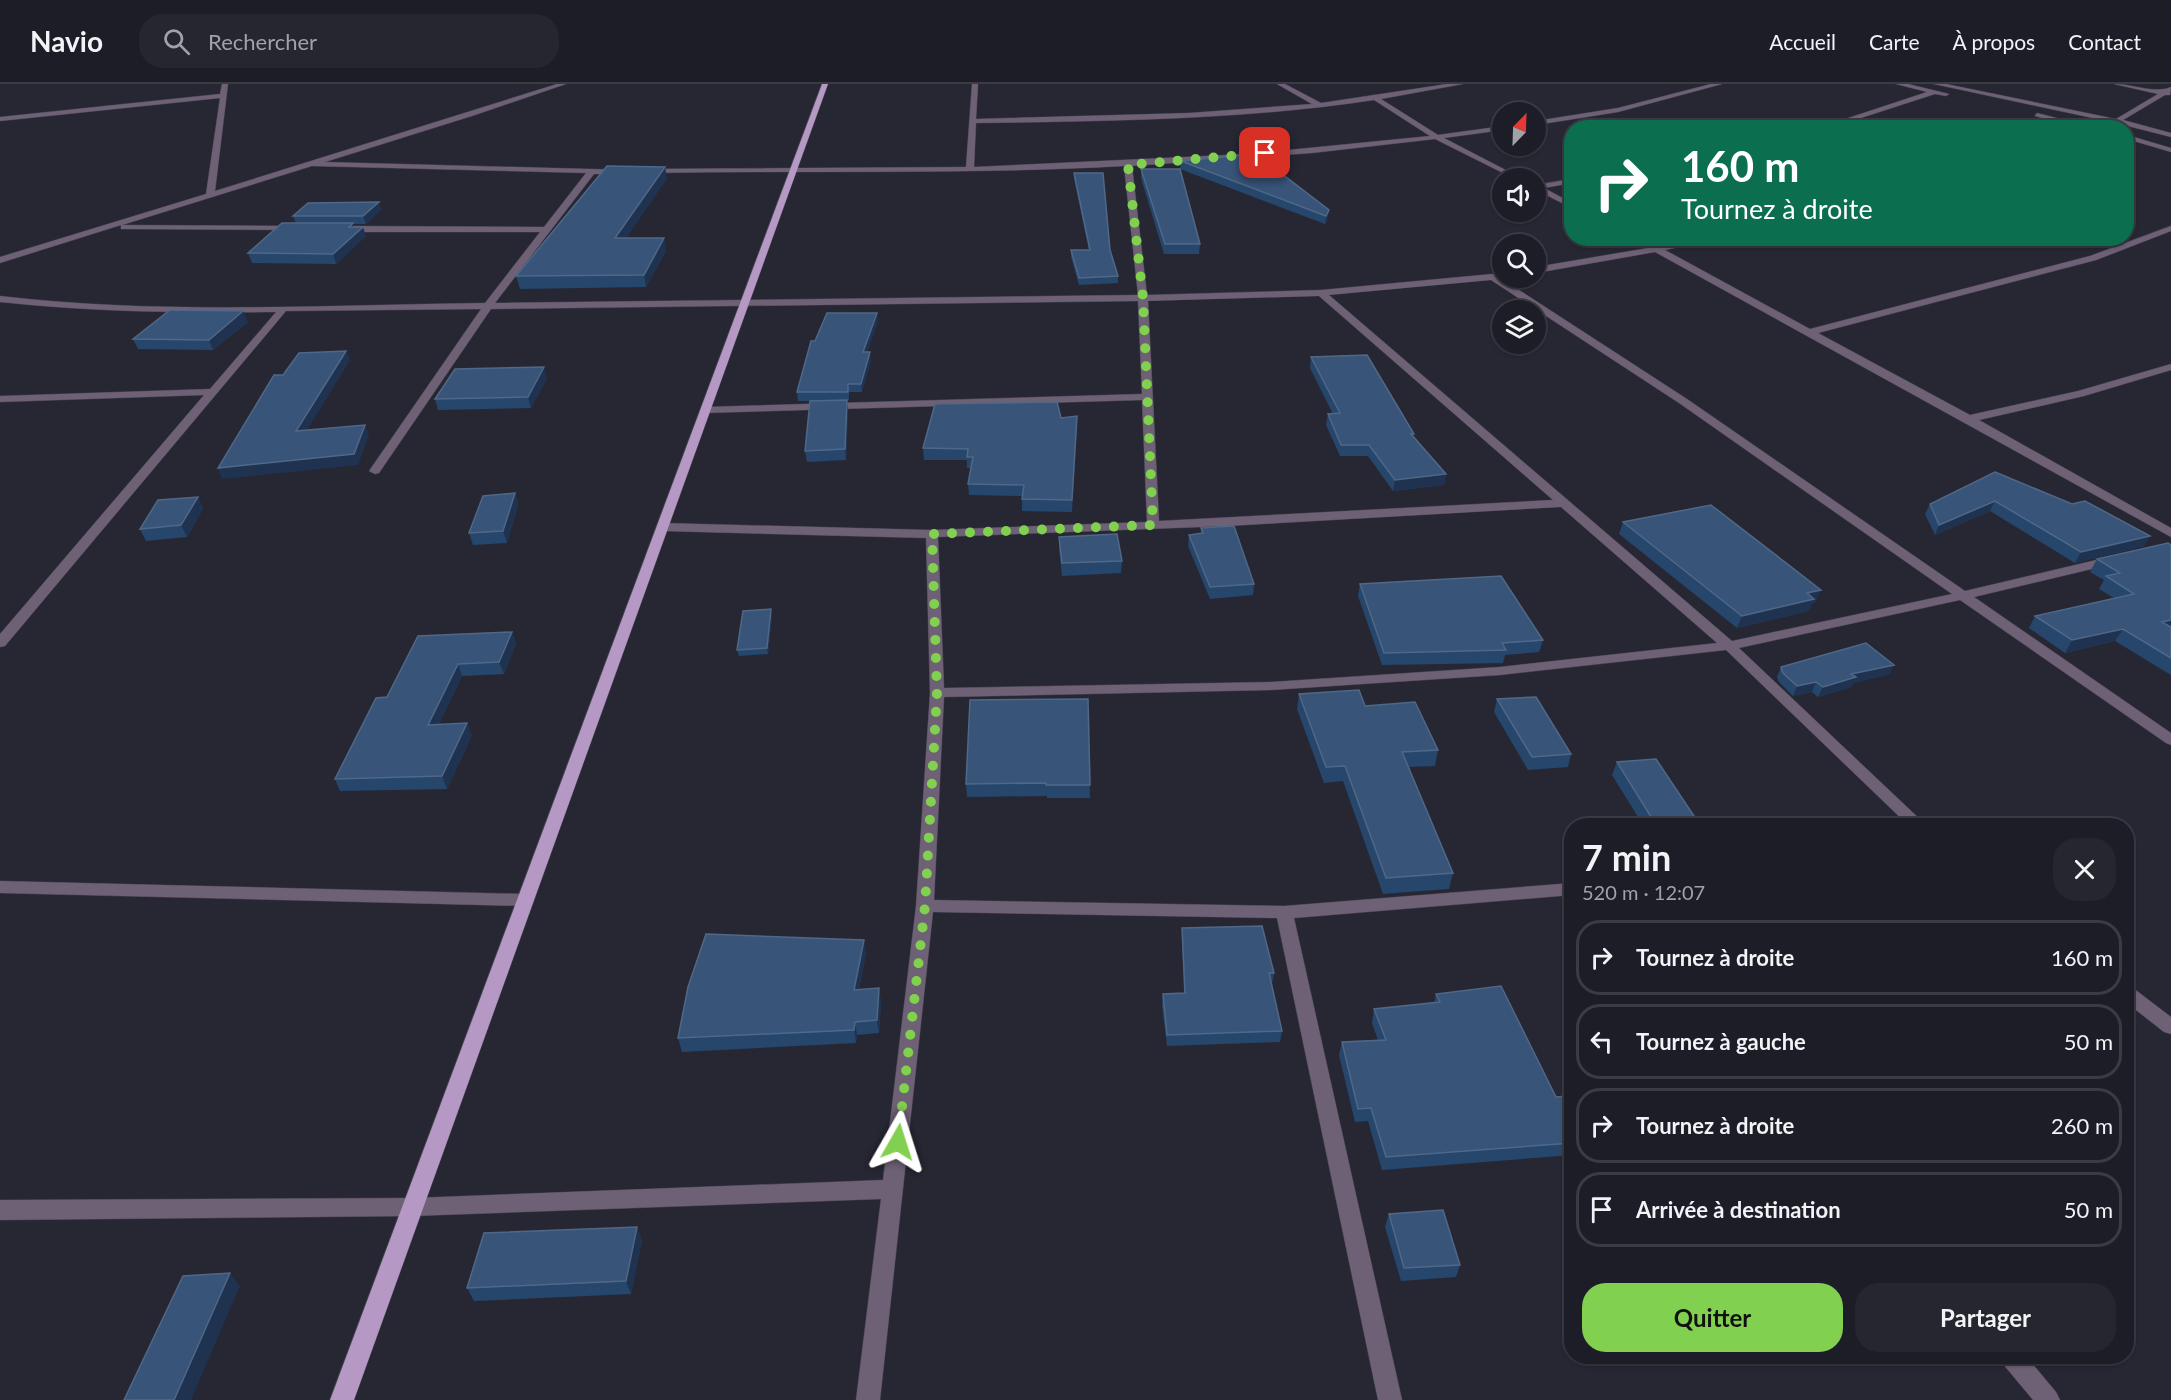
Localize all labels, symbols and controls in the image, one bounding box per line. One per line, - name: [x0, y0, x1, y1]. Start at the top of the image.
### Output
- search box: [139, 14, 559, 68]
- text: Navio: [30, 24, 103, 58]
- icon: search: [160, 25, 193, 58]
- text: Rechercher: [208, 28, 317, 55]
- text: Accueil: [1769, 29, 1836, 54]
- text: Carte: [1869, 29, 1920, 54]
- text: À propos: [1953, 29, 2035, 54]
- text: Contact: [2068, 29, 2141, 54]
- north arrow: [1492, 102, 1546, 156]
- map controls: [1492, 102, 1546, 354]
- pin: [1239, 127, 1290, 178]
- icon: arrive: [1248, 136, 1281, 169]
- text: 160 m: [1681, 141, 1799, 191]
- icon: right: [1582, 144, 1660, 222]
- button: sound: [1492, 168, 1546, 222]
- text: Tournez à droite: [1681, 192, 1873, 225]
- button: search: [1492, 234, 1546, 288]
- button: layers: [1492, 300, 1546, 354]
- text: 7 min: [1582, 835, 1671, 879]
- button: close: [2053, 838, 2116, 901]
- text: 520 m · 12:07: [1582, 880, 1705, 904]
- icon: right: [1585, 941, 1618, 974]
- text: Tournez à droite: [1636, 944, 1794, 971]
- text: 160 m: [2051, 944, 2113, 971]
- icon: left: [1585, 1025, 1618, 1058]
- text: Tournez à gauche: [1636, 1028, 1806, 1055]
- text: 50 m: [2064, 1028, 2113, 1055]
- icon: right: [1585, 1109, 1618, 1142]
- position arrow: [866, 1110, 930, 1174]
- text: Tournez à droite: [1636, 1112, 1794, 1139]
- text: 260 m: [2051, 1112, 2113, 1139]
- icon: arrive: [1585, 1193, 1618, 1226]
- text: Arrivée à destination: [1636, 1196, 1841, 1223]
- text: 50 m: [2064, 1196, 2113, 1223]
- button: Quitter: [1582, 1283, 1843, 1352]
- button: Partager: [1855, 1283, 2116, 1352]

